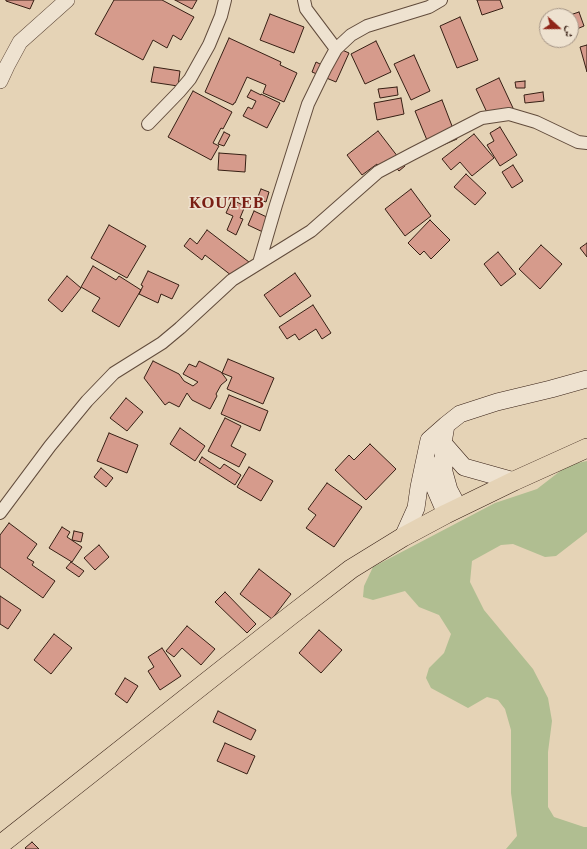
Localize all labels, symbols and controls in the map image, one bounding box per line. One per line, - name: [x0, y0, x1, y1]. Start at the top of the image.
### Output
- north arrow: [539, 8, 579, 48]
- text: ش: [561, 24, 578, 40]
- district label: KOUTEB: [189, 195, 265, 213]

